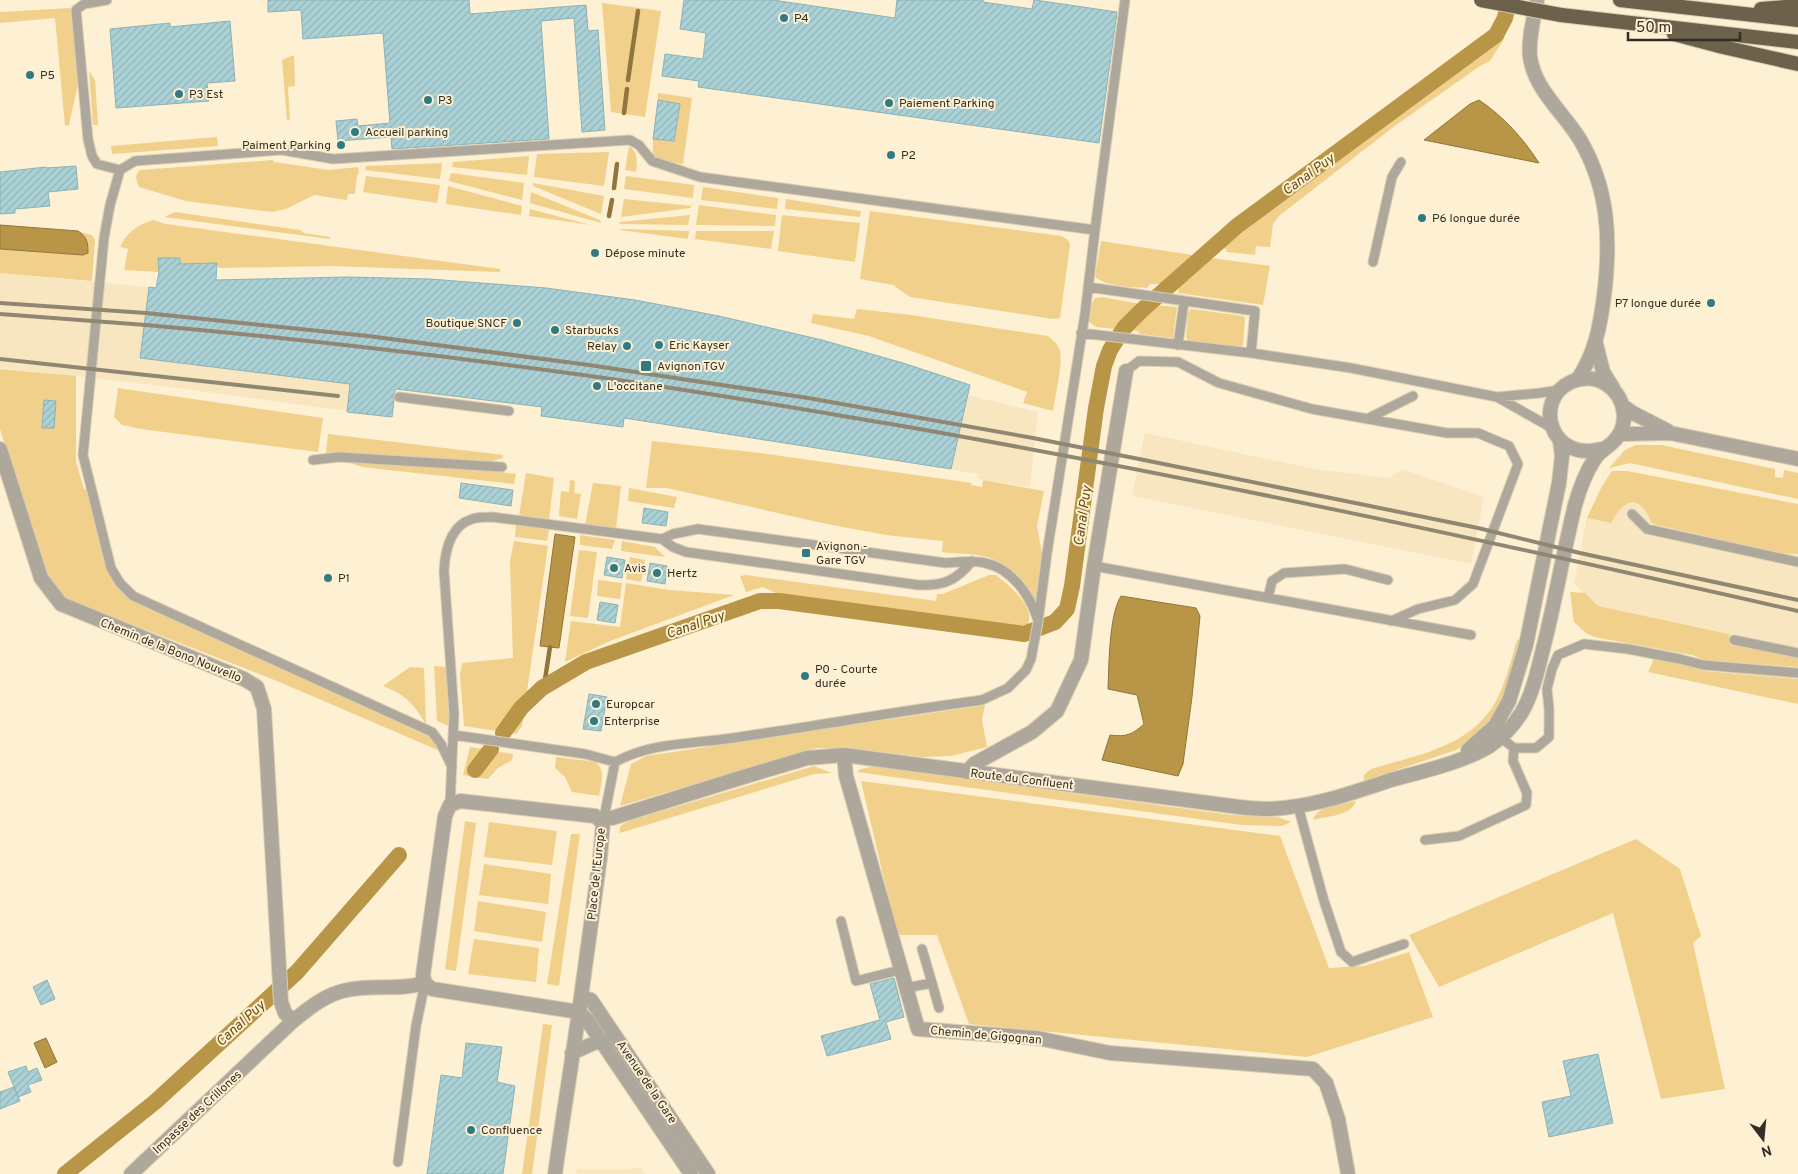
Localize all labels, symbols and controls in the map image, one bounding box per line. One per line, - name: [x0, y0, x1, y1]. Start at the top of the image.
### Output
- scale bar: [1628, 10, 1740, 42]
- place label: P4: [794, 11, 809, 27]
- marker: P4: [778, 12, 790, 24]
- text: 50 m: [1636, 19, 1671, 38]
- place label: P5: [40, 68, 55, 84]
- marker: P5: [24, 69, 36, 81]
- place label: P3 Est: [189, 87, 223, 103]
- marker: P3 Est: [173, 88, 185, 100]
- place label: P3: [438, 93, 453, 109]
- marker: P3: [422, 94, 434, 106]
- place label: Paiement Parking: [899, 96, 995, 112]
- marker: Paiement Parking: [883, 97, 895, 109]
- place label: Accueil parking: [365, 125, 448, 141]
- marker: Accueil parking: [349, 126, 361, 138]
- place label: Paiment Parking: [242, 138, 331, 154]
- marker: Paiment Parking: [335, 139, 347, 151]
- place label: P2: [901, 148, 916, 164]
- marker: P2: [885, 149, 897, 161]
- water label: Canal Puy: [1279, 150, 1339, 200]
- place label: P6 longue durée: [1432, 211, 1520, 227]
- marker: P6 longue durée: [1416, 212, 1428, 224]
- place label: Dépose minute: [605, 246, 685, 262]
- marker: Dépose minute: [589, 247, 601, 259]
- place label: P7 longue durée: [1615, 296, 1701, 312]
- marker: P7 longue durée: [1705, 297, 1717, 309]
- place label: Boutique SNCF: [425, 316, 507, 332]
- marker: Boutique SNCF: [511, 317, 523, 329]
- place label: Starbucks: [565, 323, 619, 339]
- marker: Starbucks: [549, 324, 561, 336]
- place label: Eric Kayser: [669, 338, 730, 354]
- place label: Relay: [587, 339, 617, 355]
- marker: Eric Kayser: [653, 339, 665, 351]
- marker: Relay: [621, 340, 633, 352]
- marker: Avignon TGV: [639, 359, 653, 373]
- place label: Avignon TGV: [657, 359, 726, 375]
- place label: L'occitane: [607, 379, 663, 395]
- marker: L'occitane: [591, 380, 603, 392]
- water label: Canal Puy: [1071, 484, 1096, 547]
- place label: Avignon - Gare TGV: [816, 539, 868, 569]
- marker: Avignon - Gare TGV: [800, 547, 812, 559]
- place label: Avis: [624, 561, 646, 577]
- marker: Avis: [608, 562, 620, 574]
- place label: Hertz: [667, 566, 697, 582]
- marker: Hertz: [651, 567, 663, 579]
- place label: P1: [338, 571, 350, 587]
- marker: P1: [322, 572, 334, 584]
- water label: Canal Puy: [664, 607, 728, 643]
- street label: Chemin de la Bono Nouvello: [98, 615, 244, 687]
- place label: P0 - Courte durée: [815, 662, 877, 692]
- marker: P0 - Courte durée: [799, 670, 811, 682]
- place label: Europcar: [606, 697, 655, 713]
- marker: Europcar: [590, 698, 602, 710]
- place label: Enterprise: [604, 714, 660, 730]
- marker: Enterprise: [588, 715, 600, 727]
- street label: Route du Confluent: [969, 766, 1074, 794]
- street label: Place de l'Europe: [584, 827, 610, 921]
- water label: Canal Puy: [213, 997, 270, 1051]
- street label: Chemin de Gigognan: [929, 1023, 1042, 1049]
- street label: Avenue de la Gare: [612, 1038, 680, 1127]
- street label: Impasse des Crillones: [150, 1067, 246, 1158]
- north arrow: [1738, 1114, 1788, 1164]
- place label: Confluence: [481, 1123, 542, 1139]
- marker: Confluence: [465, 1124, 477, 1136]
- text: N: [1759, 1140, 1773, 1160]

